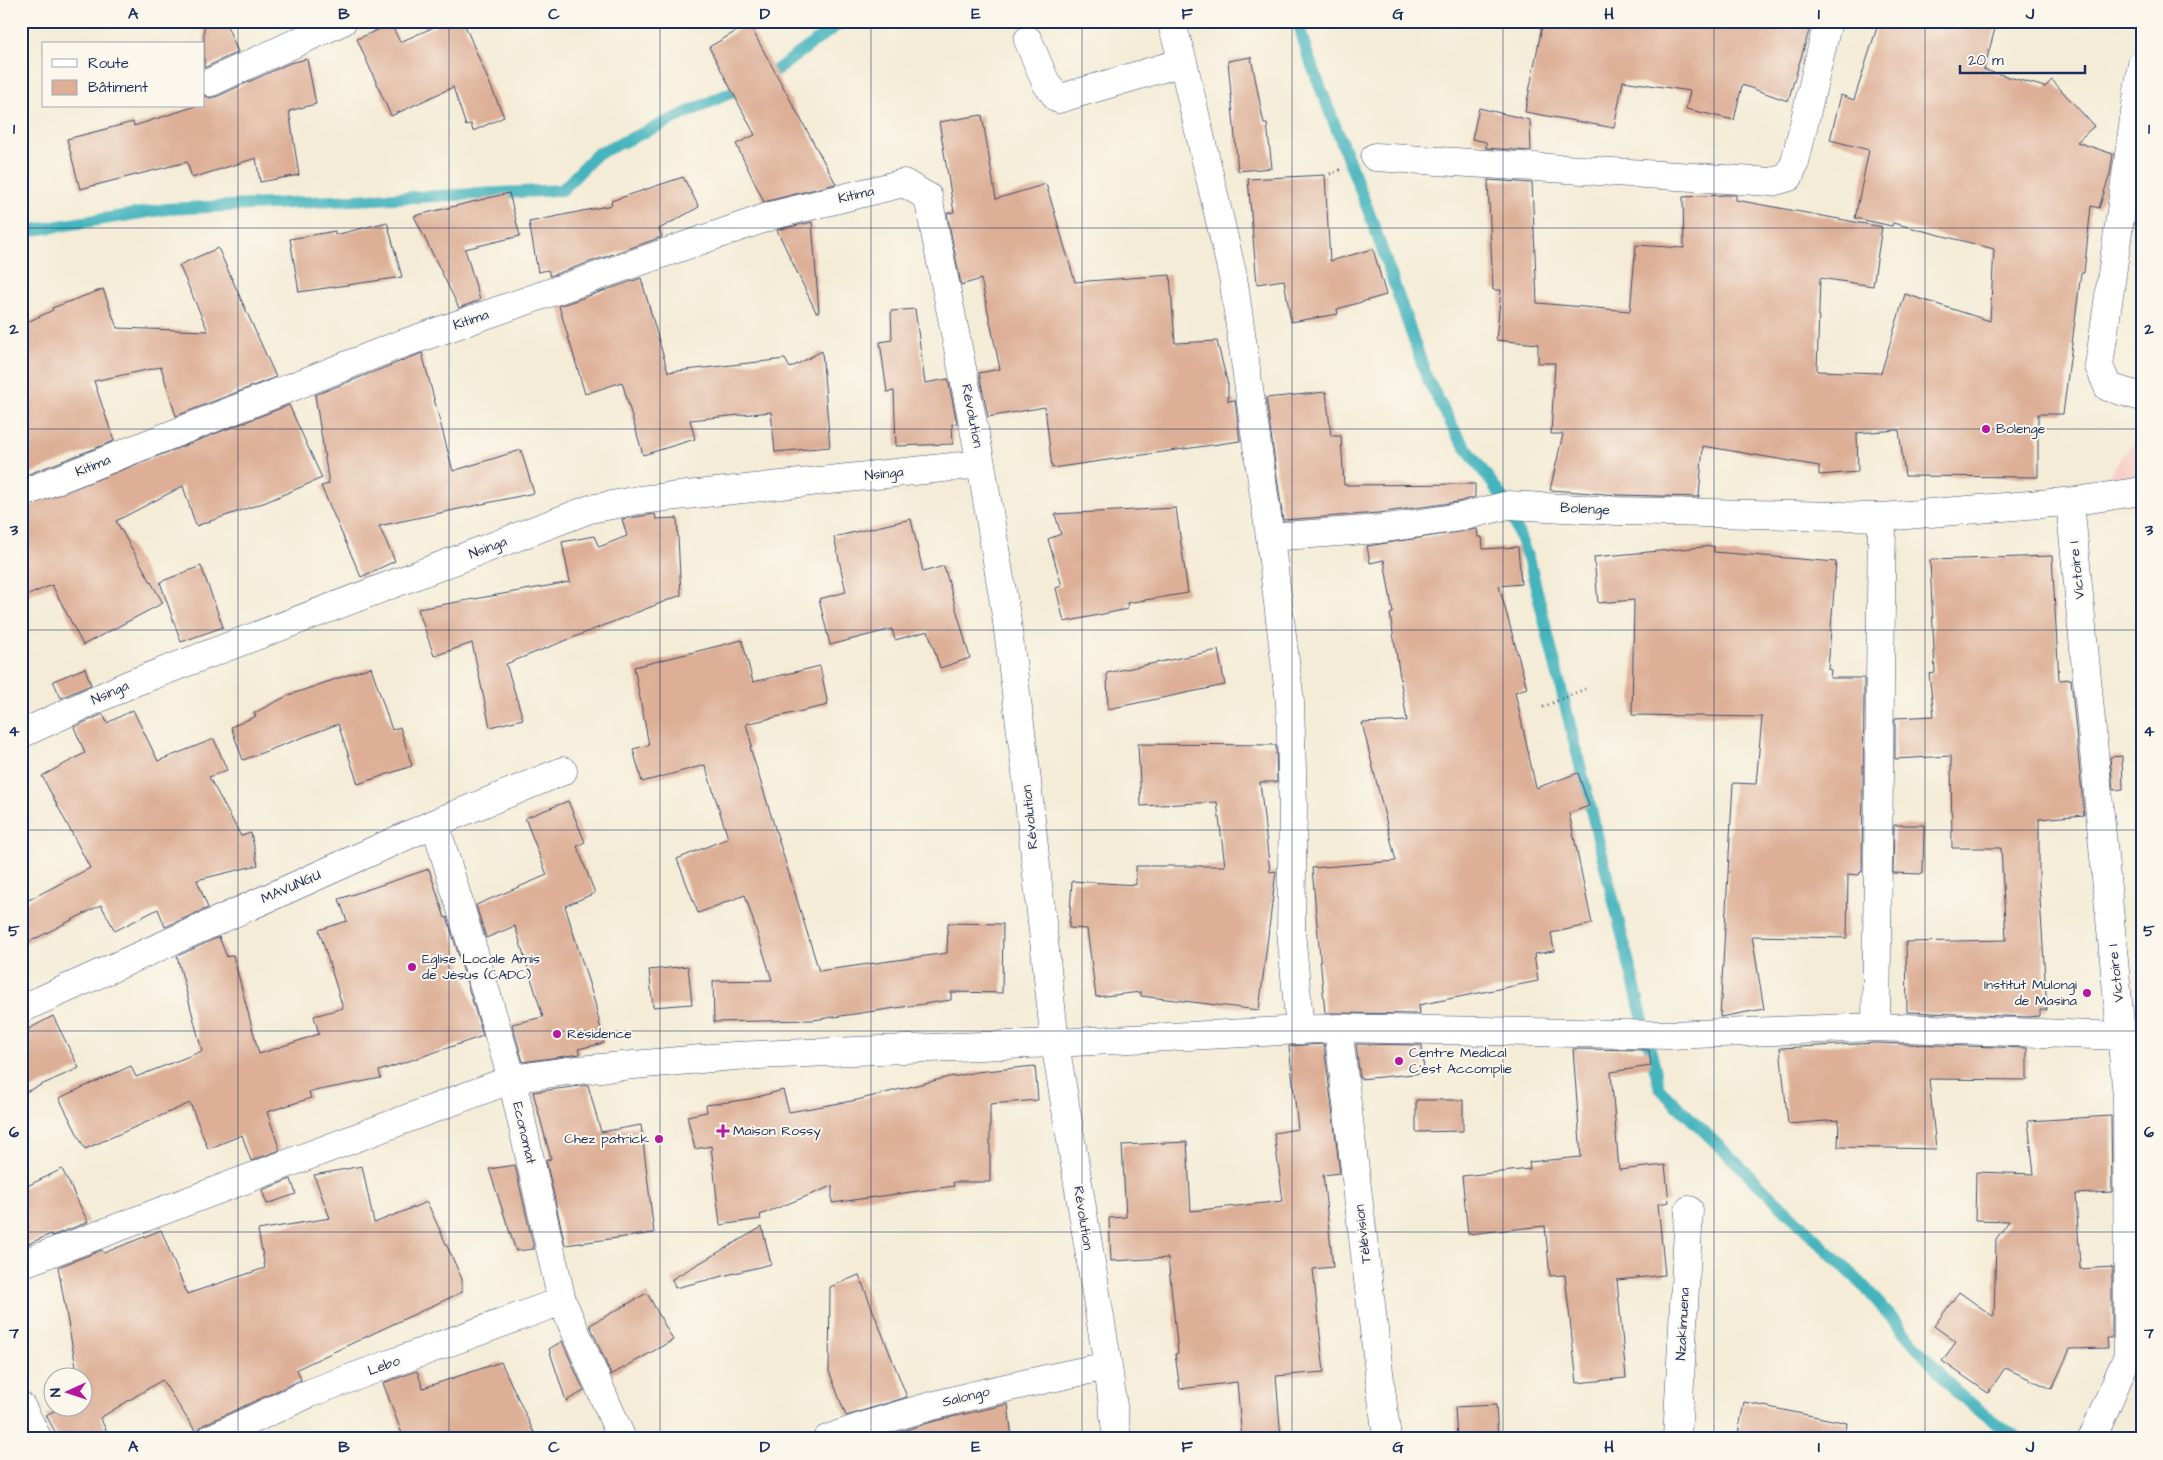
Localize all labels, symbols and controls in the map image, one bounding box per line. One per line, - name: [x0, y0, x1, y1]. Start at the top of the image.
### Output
- text: A: [128, 3, 139, 25]
- text: B: [338, 3, 350, 25]
- text: C: [548, 3, 560, 25]
- text: D: [760, 3, 771, 25]
- text: E: [971, 3, 981, 25]
- text: F: [1181, 3, 1193, 25]
- text: G: [1392, 3, 1404, 25]
- text: H: [1604, 3, 1614, 25]
- text: I: [1818, 3, 1820, 25]
- text: J: [2025, 3, 2035, 25]
- legend: [42, 42, 205, 108]
- scale bar: [1960, 42, 2086, 74]
- text: 20 m: [1968, 50, 2004, 71]
- text: Route: [88, 53, 129, 74]
- text: Bâtiment: [88, 77, 148, 98]
- text: 1: [13, 118, 16, 140]
- text: 1: [2148, 118, 2151, 140]
- street label: Kitima: [836, 181, 876, 209]
- street label: Kitima: [451, 305, 491, 335]
- text: 2: [8, 318, 19, 340]
- text: 2: [2143, 318, 2154, 340]
- street label: Révolution: [956, 382, 988, 450]
- place label: Bolenge: [1996, 419, 2046, 439]
- marker: Bolenge: [1980, 423, 1992, 435]
- street label: Kitima: [72, 450, 114, 482]
- street label: Nsinga: [863, 462, 905, 486]
- street label: Bolenge: [1560, 498, 1611, 520]
- text: 3: [9, 519, 19, 541]
- text: 3: [2144, 519, 2154, 541]
- street label: Nsinga: [466, 532, 510, 564]
- street label: Victoire I: [2064, 540, 2090, 600]
- street label: Nsinga: [88, 676, 132, 710]
- text: 4: [9, 720, 20, 742]
- text: 4: [2144, 720, 2155, 742]
- street label: Révolution: [1017, 784, 1043, 850]
- street label: MAVUNGU: [258, 865, 324, 909]
- text: 5: [8, 920, 20, 942]
- text: 5: [2143, 920, 2155, 942]
- street label: Victoire I: [2103, 943, 2129, 1003]
- place label: Eglise Locale Amis de Jésus (CADC): [422, 949, 540, 985]
- marker: Eglise Locale Amis de Jésus (CADC): [406, 961, 418, 973]
- place label: Institut Mulongi de Masina: [1984, 975, 2077, 1011]
- marker: Institut Mulongi de Masina: [2081, 987, 2093, 999]
- place label: Résidence: [567, 1024, 632, 1044]
- marker: Résidence: [551, 1028, 563, 1040]
- place label: Centre Medical C'est Accomplie: [1409, 1043, 1513, 1079]
- marker: Centre Medical C'est Accomplie: [1393, 1055, 1405, 1067]
- street label: Economat: [507, 1100, 541, 1167]
- text: 6: [9, 1121, 19, 1143]
- place label: Maison Rossy: [733, 1121, 821, 1141]
- text: 6: [2144, 1121, 2154, 1143]
- marker: Maison Rossy: [717, 1125, 729, 1137]
- place label: Chez patrick: [564, 1129, 649, 1149]
- marker: Chez patrick: [653, 1133, 665, 1145]
- street label: Révolution: [1068, 1185, 1098, 1251]
- street label: Télévision: [1349, 1203, 1377, 1265]
- street label: Nzakimuena: [1671, 1287, 1695, 1361]
- text: 7: [8, 1322, 19, 1344]
- text: 7: [2143, 1322, 2154, 1344]
- street label: Lebo: [365, 1351, 403, 1381]
- north arrow: [42, 1368, 92, 1418]
- street label: Salongo: [940, 1381, 992, 1413]
- text: N: [46, 1388, 66, 1398]
- text: A: [128, 1436, 139, 1458]
- text: B: [338, 1436, 350, 1458]
- text: C: [548, 1436, 560, 1458]
- text: D: [760, 1436, 771, 1458]
- text: E: [971, 1436, 981, 1458]
- text: F: [1181, 1436, 1193, 1458]
- text: G: [1392, 1436, 1404, 1458]
- text: H: [1604, 1436, 1614, 1458]
- text: I: [1818, 1436, 1820, 1458]
- text: J: [2025, 1436, 2035, 1458]

